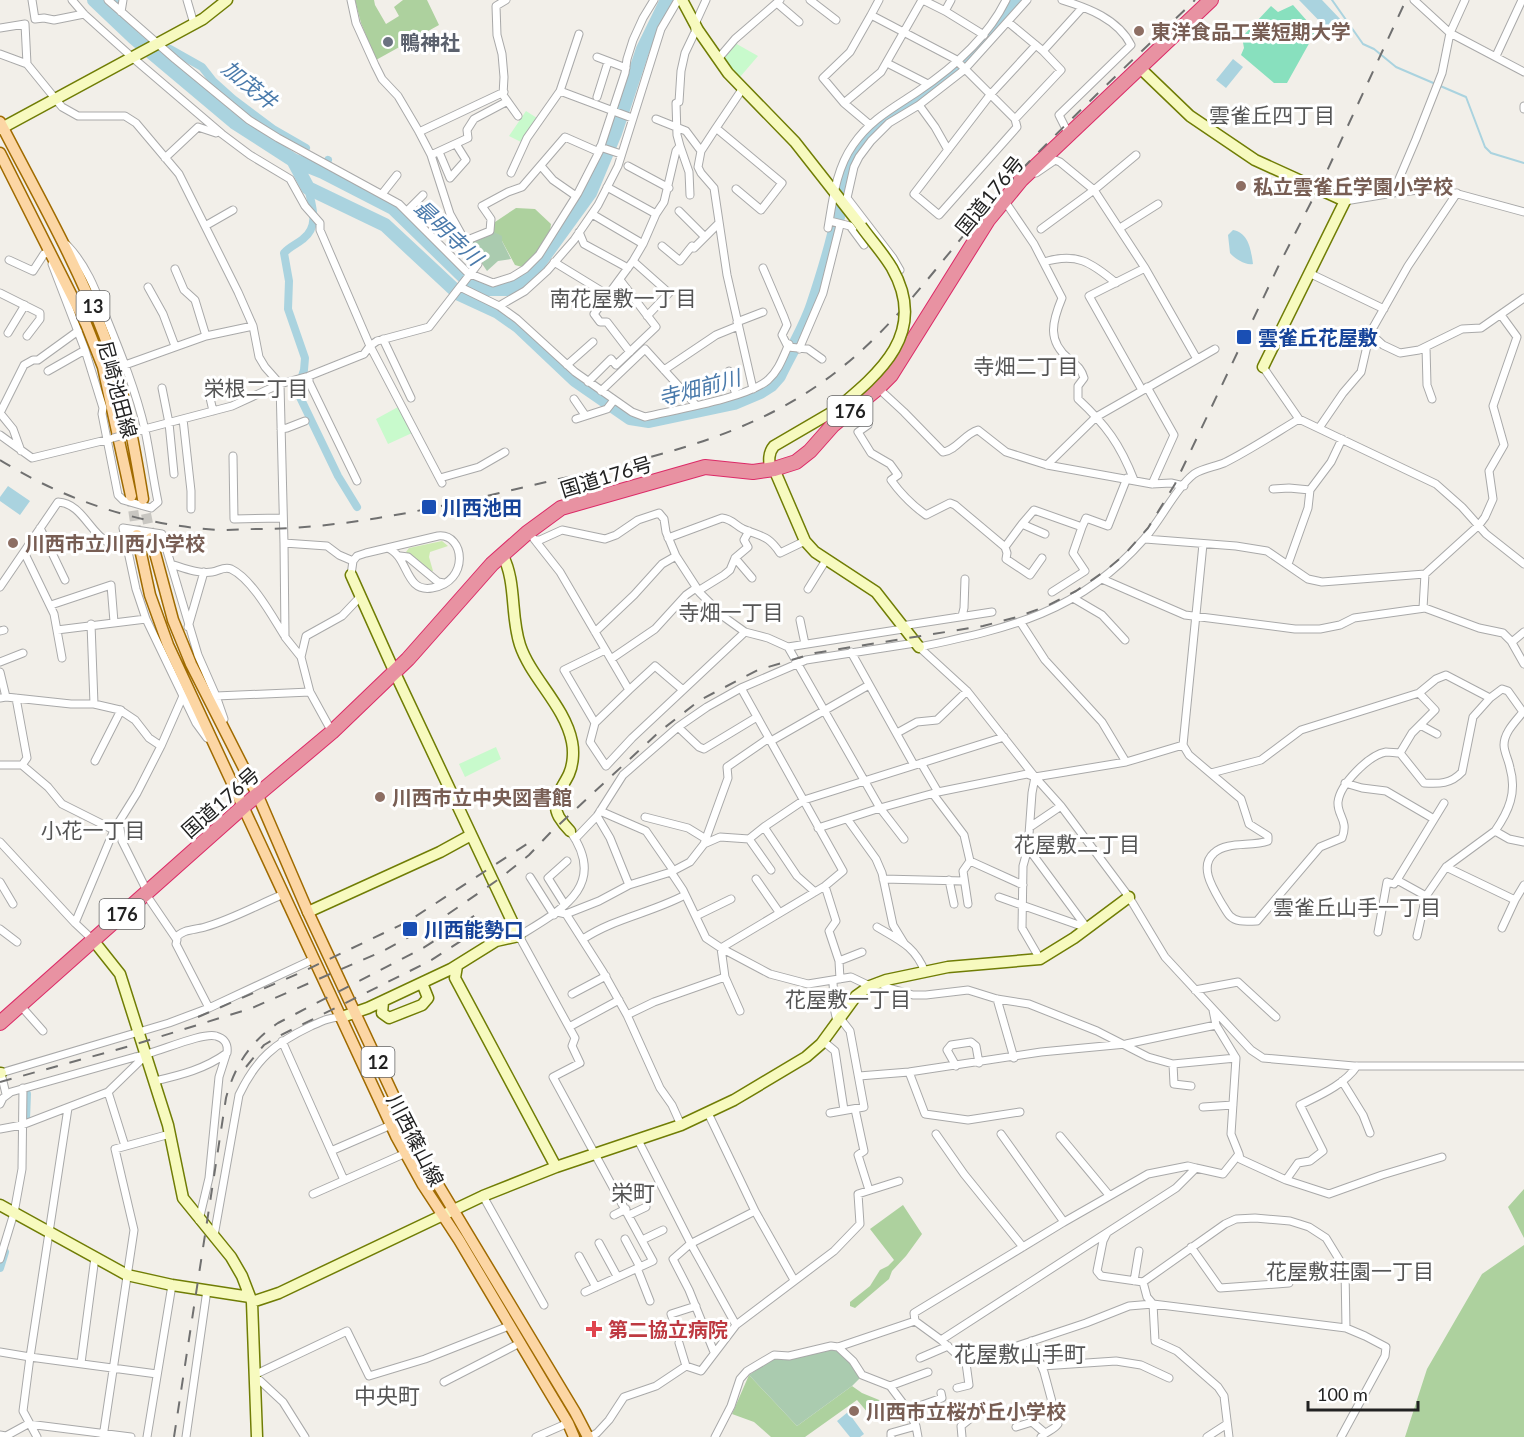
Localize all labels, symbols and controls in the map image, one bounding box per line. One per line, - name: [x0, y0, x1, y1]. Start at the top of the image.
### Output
- place label: 東洋食品工業短期大学: [1151, 19, 1351, 43]
- marker: 東洋食品工業短期大学: [1132, 24, 1146, 38]
- place label: 鴨神社: [400, 30, 460, 54]
- marker: 鴨神社: [381, 35, 395, 49]
- water label: 加茂井: [218, 54, 284, 115]
- district label: 雲雀丘四丁目: [1209, 102, 1335, 127]
- street label: 国道176号: [950, 151, 1028, 239]
- place label: 私立雲雀丘学園小学校: [1253, 174, 1453, 198]
- marker: 私立雲雀丘学園小学校: [1234, 179, 1248, 193]
- water label: 最明寺川: [410, 194, 490, 271]
- district label: 南花屋敷一丁目: [550, 285, 697, 310]
- road number: 13: [76, 291, 110, 321]
- place label: 雲雀丘花屋敷: [1258, 325, 1378, 349]
- marker: 雲雀丘花屋敷: [1235, 328, 1253, 346]
- street label: 尼崎池田線: [93, 338, 143, 440]
- district label: 寺畑二丁目: [974, 353, 1079, 378]
- water label: 寺畑前川: [655, 364, 745, 410]
- district label: 栄根二丁目: [204, 375, 309, 400]
- road number: 176: [828, 396, 872, 426]
- street label: 国道176号: [557, 451, 655, 501]
- place label: 川西池田: [442, 495, 522, 519]
- marker: 川西池田: [420, 498, 438, 516]
- place label: 川西市立川西小学校: [25, 531, 205, 555]
- marker: 川西市立川西小学校: [6, 536, 20, 550]
- district label: 寺畑一丁目: [679, 599, 784, 624]
- street label: 国道176号: [176, 762, 264, 842]
- place label: 川西市立中央図書館: [392, 785, 572, 809]
- marker: 川西市立中央図書館: [373, 790, 387, 804]
- district label: 小花一丁目: [41, 817, 146, 842]
- district label: 花屋敷二丁目: [1014, 831, 1140, 856]
- district label: 雲雀丘山手一丁目: [1273, 894, 1441, 919]
- road number: 176: [100, 899, 144, 929]
- place label: 川西能勢口: [424, 917, 524, 941]
- marker: 川西能勢口: [401, 920, 419, 938]
- district label: 花屋敷一丁目: [785, 986, 911, 1011]
- road number: 12: [362, 1047, 394, 1077]
- street label: 川西篠山線: [383, 1090, 449, 1190]
- district label: 栄町: [611, 1179, 655, 1206]
- district label: 花屋敷荘園一丁目: [1266, 1258, 1434, 1283]
- place label: 第二協立病院: [608, 1317, 728, 1341]
- marker: 第二協立病院: [585, 1320, 603, 1338]
- district label: 花屋敷山手町: [954, 1340, 1086, 1367]
- scale bar: [1308, 1374, 1418, 1412]
- district label: 中央町: [354, 1382, 420, 1409]
- text: 100 m: [1317, 1383, 1368, 1405]
- place label: 川西市立桜が丘小学校: [866, 1399, 1066, 1423]
- marker: 川西市立桜が丘小学校: [847, 1404, 861, 1418]

